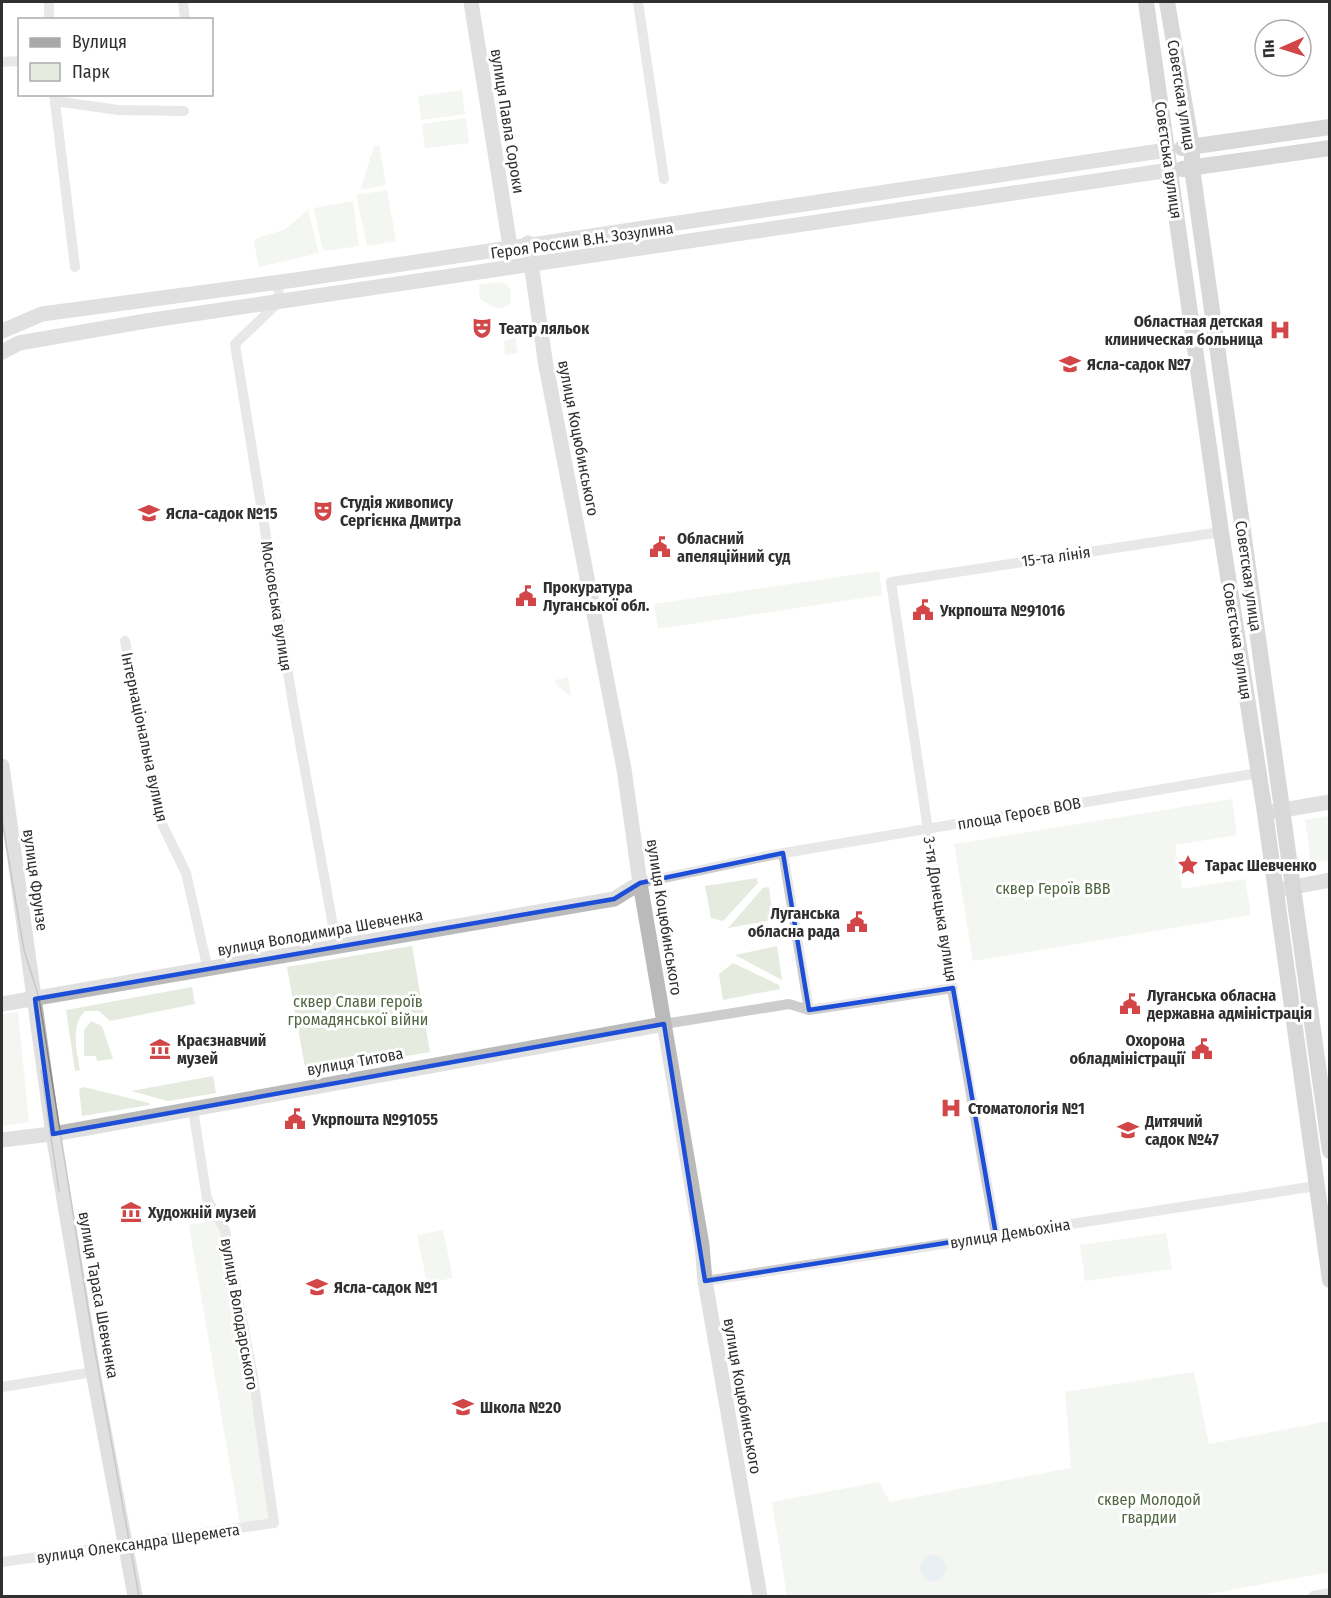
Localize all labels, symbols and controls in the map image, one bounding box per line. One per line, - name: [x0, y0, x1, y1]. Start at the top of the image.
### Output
- legend: [18, 18, 213, 96]
- north arrow: [1253, 18, 1313, 78]
- text: Вулиця: [72, 31, 127, 53]
- street label: Советская улица: [1163, 38, 1200, 152]
- text: Пн: [1259, 39, 1278, 58]
- street label: вулиця Павла Сороки: [487, 47, 528, 195]
- text: Парк: [72, 61, 110, 83]
- street label: Совєтська вулиця: [1151, 100, 1186, 220]
- street label: Героя России В.Н. Зозулина: [489, 218, 675, 263]
- place label: Областная детская клиническая больница: [1105, 312, 1263, 349]
- theatre icon: Театр ляльок: [470, 316, 494, 340]
- hospital icon: Областная детская клиническая больница: [1268, 318, 1292, 342]
- place label: Театр ляльок: [499, 319, 590, 338]
- school or university icon: Ясла-садок №7: [1058, 352, 1082, 376]
- place label: Ясла-садок №7: [1087, 355, 1191, 374]
- street label: вулиця Коцюбинського: [554, 359, 603, 517]
- place label: Студія живопису Сергієнка Дмитра: [340, 493, 461, 530]
- theatre icon: Студія живопису Сергієнка Дмитра: [311, 499, 335, 523]
- school or university icon: Ясла-садок №15: [137, 501, 161, 525]
- place label: Ясла-садок №15: [166, 504, 278, 523]
- street label: Советская улица: [1231, 520, 1266, 633]
- place label: Обласний апеляційний суд: [677, 529, 790, 566]
- public building icon: Обласний апеляційний суд: [648, 535, 672, 559]
- street label: Московська вулиця: [257, 540, 296, 673]
- street label: 15-та лінія: [1020, 542, 1092, 571]
- place label: Прокуратура Луганської обл.: [543, 578, 650, 615]
- street label: Совєтська вулиця: [1219, 581, 1256, 701]
- public building icon: Прокуратура Луганської обл.: [514, 584, 538, 608]
- public building icon: Укрпошта №91016: [911, 598, 935, 622]
- place label: Укрпошта №91016: [939, 601, 1065, 620]
- street label: Інтернаціональна вулиця: [117, 651, 172, 824]
- street label: площа Героєв ВОВ: [956, 793, 1083, 834]
- street label: вулиця Фрунзе: [19, 828, 52, 932]
- street label: 3-тя Донецька вулиця: [920, 835, 961, 983]
- street label: вулиця Коцюбинського: [643, 838, 686, 997]
- place icon: Тарас Шевченко: [1176, 853, 1200, 877]
- place label: Тарас Шевченко: [1205, 856, 1317, 875]
- park label: сквер Героїв ВВВ: [995, 879, 1111, 898]
- place label: Луганська обласна рада: [748, 904, 840, 941]
- street label: вулиця Володимира Шевченка: [216, 905, 425, 960]
- public building icon: Луганська обласна рада: [845, 910, 869, 934]
- place label: Луганська обласна державна адміністрація: [1146, 986, 1312, 1023]
- park label: сквер Слави героїв громадянської війни: [288, 992, 428, 1029]
- public building icon: Луганська обласна державна адміністрація: [1118, 992, 1142, 1016]
- place label: Краєзнавчий музей: [177, 1031, 266, 1068]
- place label: Охорона обладміністрації: [1070, 1031, 1186, 1068]
- museum icon: Краєзнавчий музей: [148, 1037, 172, 1061]
- public building icon: Охорона обладміністрації: [1190, 1037, 1214, 1061]
- street label: вулиця Титова: [305, 1044, 405, 1079]
- hospital icon: Стоматологія №1: [939, 1096, 963, 1120]
- place label: Стоматологія №1: [968, 1099, 1085, 1118]
- public building icon: Укрпошта №91055: [283, 1107, 307, 1131]
- place label: Укрпошта №91055: [311, 1110, 438, 1129]
- place label: Дитячий садок №47: [1144, 1112, 1219, 1149]
- school or university icon: Дитячий садок №47: [1116, 1118, 1140, 1142]
- museum icon: Художній музей: [119, 1200, 143, 1224]
- place label: Художній музей: [147, 1203, 256, 1222]
- street label: вулиця Тараса Шевченка: [74, 1210, 123, 1380]
- street label: вулиця Демьохіна: [949, 1215, 1072, 1252]
- street label: вулиця Володарського: [217, 1237, 262, 1392]
- school or university icon: Ясла-садок №1: [305, 1275, 329, 1299]
- place label: Ясла-садок №1: [334, 1278, 438, 1297]
- street label: вулиця Коцюбинського: [719, 1317, 766, 1476]
- school or university icon: Школа №20: [451, 1395, 475, 1419]
- place label: Школа №20: [480, 1398, 562, 1417]
- park label: сквер Молодой гвардии: [1097, 1490, 1201, 1527]
- street label: вулиця Олександра Шеремета: [35, 1520, 241, 1567]

